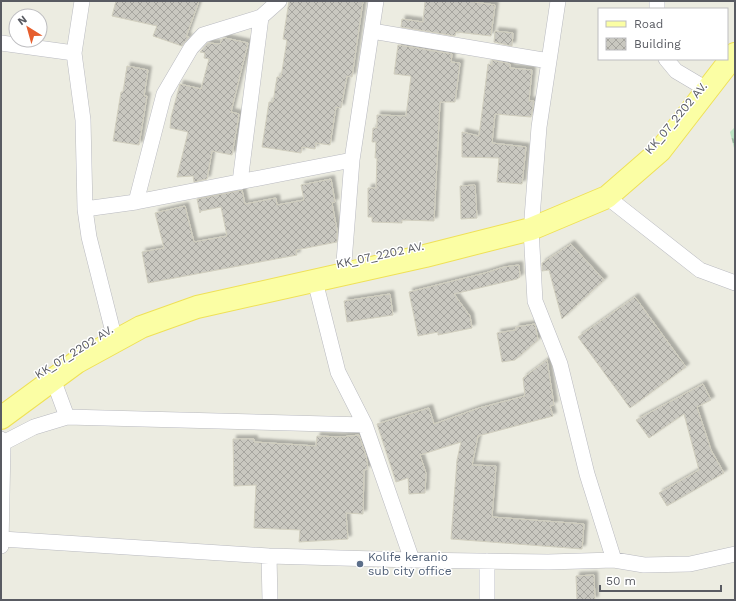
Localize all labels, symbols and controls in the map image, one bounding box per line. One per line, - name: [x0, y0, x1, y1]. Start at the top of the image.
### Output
- north arrow: [8, 8, 48, 48]
- legend: [598, 8, 728, 60]
- text: N: [15, 13, 29, 28]
- text: Road: [634, 17, 663, 31]
- text: Building: [634, 37, 681, 51]
- street label: KK_07_2202 AV.: [642, 79, 710, 157]
- street label: KK_07_2202 AV.: [335, 239, 425, 271]
- street label: KK_07_2202 AV.: [32, 322, 116, 382]
- place label: Kolife keranio sub city office: [368, 550, 452, 578]
- marker: Kolife keranio sub city office: [355, 559, 365, 569]
- scale bar: [600, 567, 721, 593]
- text: 50 m: [606, 574, 636, 588]

